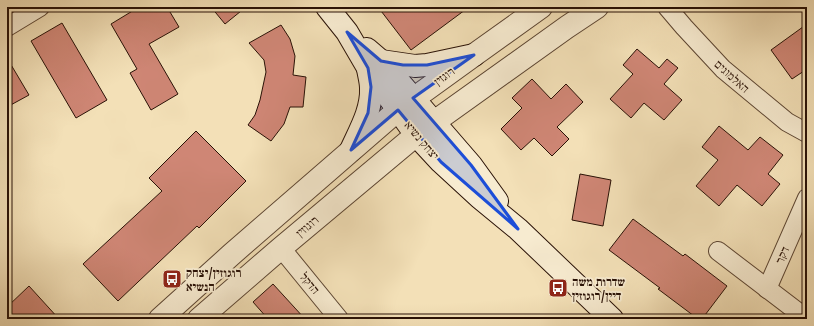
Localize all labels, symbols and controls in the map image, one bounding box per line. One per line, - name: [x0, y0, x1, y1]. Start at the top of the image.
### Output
- street label: האלמוגים: [711, 56, 753, 96]
- street label: רוגזין: [431, 63, 457, 89]
- street label: יצחק נשיא: [402, 118, 442, 162]
- street label: רוגוזין: [292, 212, 322, 240]
- street label: דקר: [772, 244, 792, 266]
- place label: רוגוזין/יצחק הנשיא: [186, 265, 242, 294]
- bus stop icon: רוגוזין/יצחק הנשיא: [161, 268, 183, 290]
- street label: הדקל: [297, 269, 323, 297]
- place label: שדרות משה דיין/רוגוזין: [572, 274, 625, 303]
- bus stop icon: שדרות משה דיין/רוגוזין: [547, 277, 569, 299]

